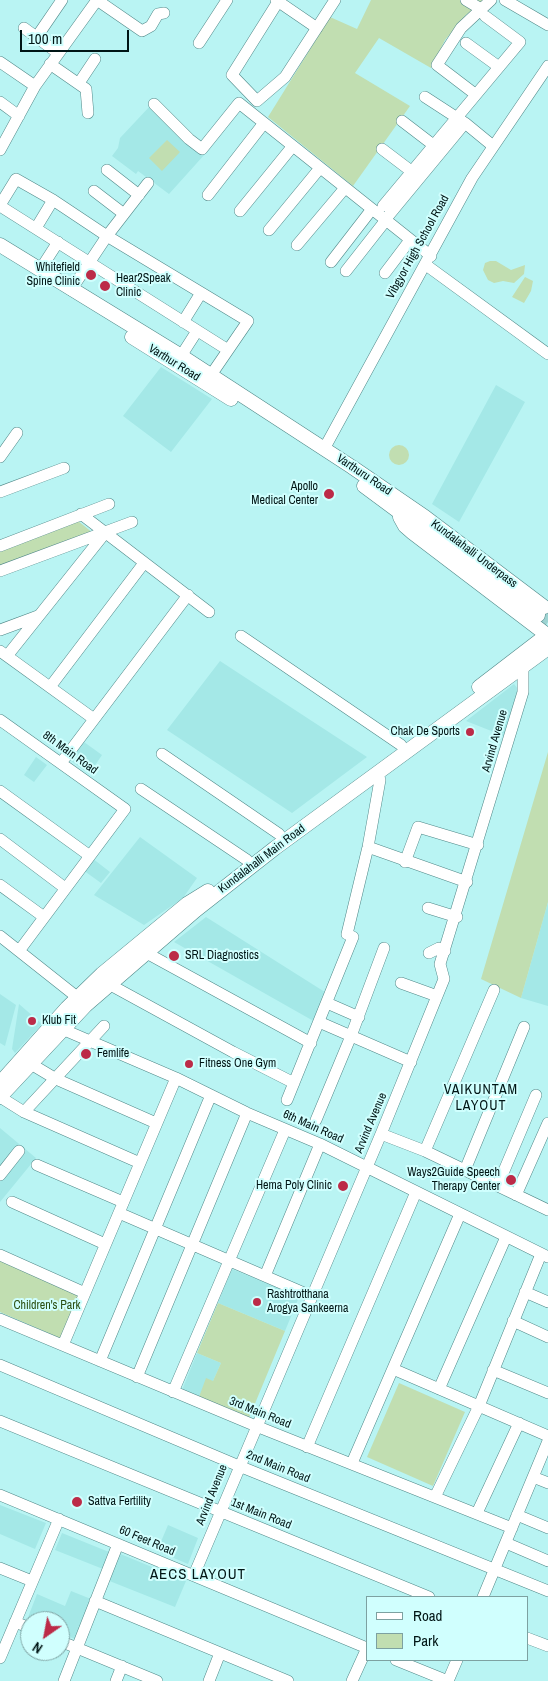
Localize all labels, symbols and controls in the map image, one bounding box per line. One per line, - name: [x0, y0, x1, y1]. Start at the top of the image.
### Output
- scale bar: [22, 20, 131, 52]
- text: 100 m: [28, 28, 62, 49]
- street label: Vibgyor High School Road: [384, 193, 452, 301]
- place label: Whitefield Spine Clinic: [26, 261, 80, 289]
- marker: Whitefield Spine Clinic: [84, 268, 98, 282]
- place label: Hear2Speak Clinic: [116, 272, 171, 300]
- marker: Hear2Speak Clinic: [98, 279, 112, 293]
- street label: Varthur Road: [146, 342, 202, 384]
- street label: Varthuru Road: [334, 451, 394, 499]
- place label: Apollo Medical Center: [251, 480, 318, 508]
- marker: Apollo Medical Center: [322, 487, 336, 501]
- street label: Kundalahalli Underpass: [428, 517, 520, 591]
- street label: Arvind Avenue: [479, 708, 511, 774]
- place label: Chak De Sports: [391, 725, 460, 739]
- marker: Chak De Sports: [464, 726, 476, 738]
- street label: 8th Main Road: [40, 728, 100, 778]
- street label: Kundalahalli Main Road: [216, 822, 308, 896]
- marker: SRL Diagnostics: [167, 949, 181, 963]
- place label: SRL Diagnostics: [185, 949, 259, 963]
- place label: Klub Fit: [42, 1014, 76, 1028]
- marker: Klub Fit: [26, 1015, 38, 1027]
- marker: Femlife: [79, 1047, 93, 1061]
- place label: Femlife: [97, 1047, 129, 1061]
- place label: Fitness One Gym: [199, 1057, 276, 1071]
- marker: Fitness One Gym: [183, 1058, 195, 1070]
- district label: VAIKUNTAM LAYOUT: [443, 1082, 519, 1114]
- street label: Arvind Avenue: [352, 1091, 390, 1155]
- street label: 6th Main Road: [281, 1107, 345, 1147]
- place label: Ways2Guide Speech Therapy Center: [407, 1166, 500, 1194]
- marker: Ways2Guide Speech Therapy Center: [504, 1173, 518, 1187]
- place label: Hema Poly Clinic: [256, 1179, 332, 1193]
- marker: Hema Poly Clinic: [336, 1179, 350, 1193]
- place label: Rashtrotthana Arogya Sankeerna: [267, 1288, 349, 1316]
- marker: Rashtrotthana Arogya Sankeerna: [251, 1296, 263, 1308]
- park label: Children's Park: [14, 1299, 80, 1313]
- street label: 3rd Main Road: [227, 1394, 293, 1432]
- street label: 2nd Main Road: [244, 1448, 312, 1486]
- street label: Arvind Avenue: [193, 1462, 231, 1528]
- marker: Sattva Fertility: [70, 1495, 84, 1509]
- place label: Sattva Fertility: [88, 1495, 151, 1509]
- street label: 1st Main Road: [229, 1495, 293, 1533]
- street label: 60 Feet Road: [117, 1523, 177, 1559]
- district label: AECS LAYOUT: [149, 1566, 247, 1584]
- legend: [366, 1596, 528, 1661]
- text: Road: [413, 1605, 442, 1626]
- north arrow: [20, 1611, 70, 1661]
- text: Park: [413, 1630, 438, 1651]
- text: N: [29, 1638, 46, 1658]

